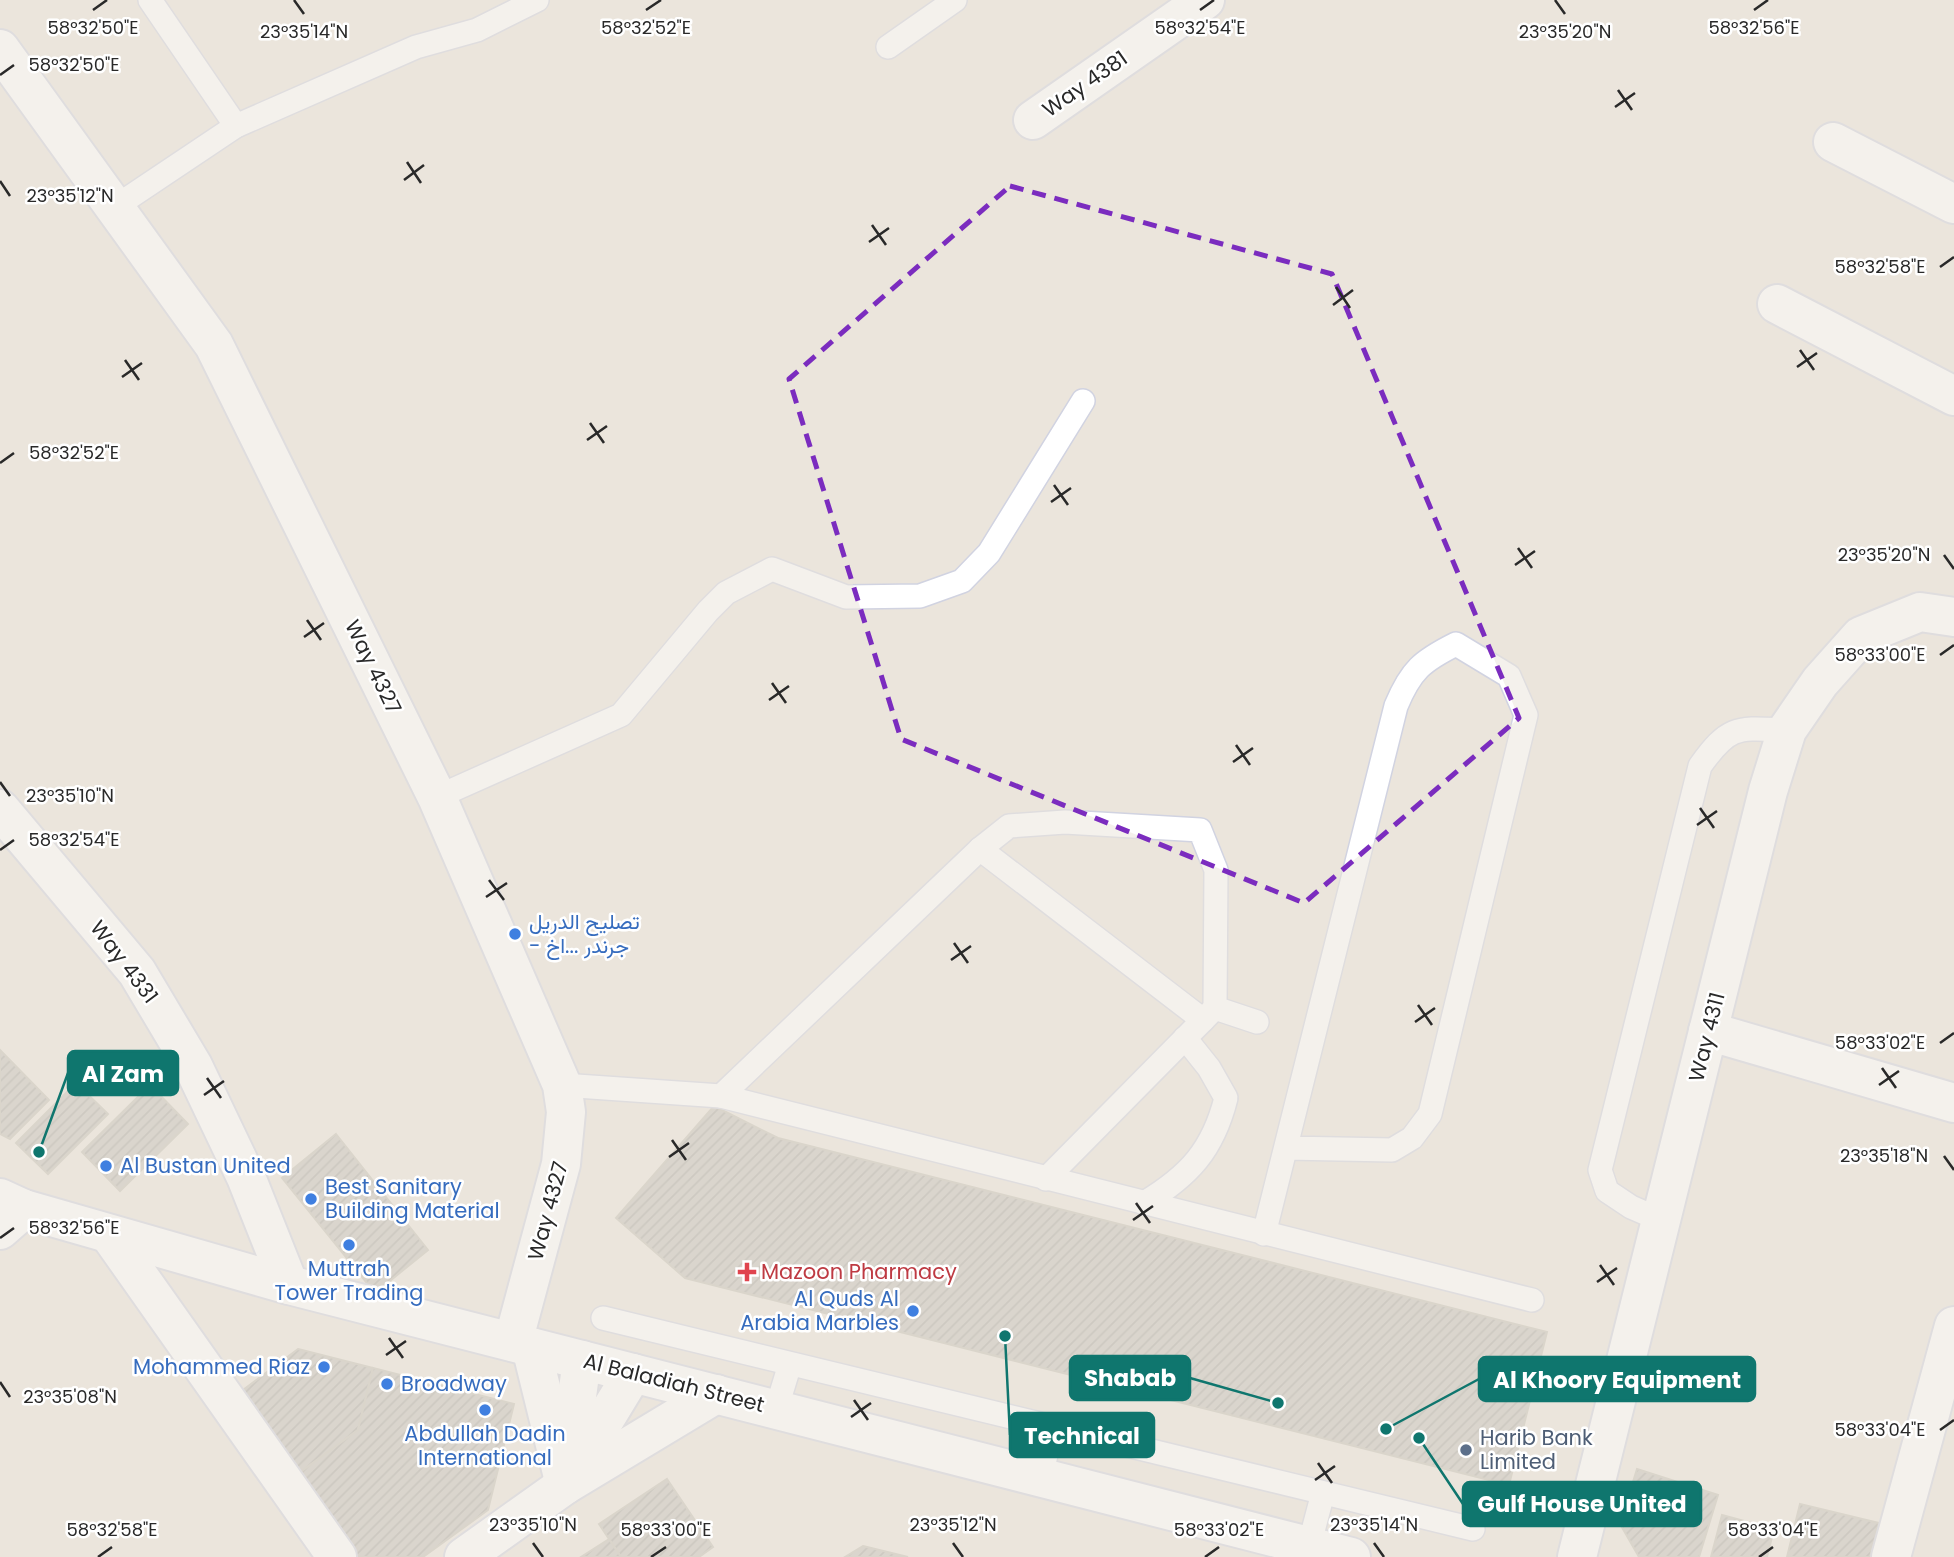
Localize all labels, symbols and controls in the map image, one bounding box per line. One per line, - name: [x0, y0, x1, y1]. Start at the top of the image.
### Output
- text: 58°32'50"E: [48, 15, 138, 40]
- text: 58°32'52"E: [601, 15, 691, 40]
- text: 58°32'54"E: [1155, 15, 1245, 40]
- text: 58°32'56"E: [1708, 15, 1800, 40]
- text: 23°35'14"N: [260, 19, 348, 44]
- text: 23°35'20"N: [1519, 19, 1611, 44]
- street label: Way 4381: [1036, 44, 1133, 123]
- text: 58°32'50"E: [29, 52, 119, 77]
- text: 23°35'12"N: [26, 183, 114, 208]
- text: 58°32'58"E: [1834, 254, 1926, 279]
- text: 58°32'52"E: [29, 440, 119, 465]
- text: 23°35'20"N: [1838, 542, 1930, 567]
- street label: Way 4327: [338, 615, 409, 719]
- text: 58°33'00"E: [1834, 642, 1926, 667]
- text: 23°35'10"N: [26, 783, 114, 808]
- text: 58°32'54"E: [29, 827, 119, 852]
- place label: تصليح الدريل - جرندر ...اخ: [529, 907, 640, 960]
- street label: Way 4331: [84, 914, 165, 1009]
- marker: تصليح الدريل - جرندر ...اخ: [507, 926, 523, 942]
- street label: Way 4311: [1681, 989, 1732, 1085]
- text: 58°33'02"E: [1835, 1030, 1925, 1055]
- callout: Al Zam: [68, 1051, 178, 1095]
- text: Al Zam: [82, 1058, 164, 1090]
- text: 23°35'18"N: [1840, 1143, 1928, 1168]
- place label: Al Bustan United: [120, 1151, 291, 1180]
- marker: Al Bustan United: [98, 1158, 114, 1174]
- street label: Way 4327: [520, 1158, 575, 1264]
- place label: Best Sanitary Building Material: [325, 1172, 500, 1225]
- marker: Best Sanitary Building Material: [303, 1191, 319, 1207]
- text: 58°32'56"E: [28, 1215, 120, 1240]
- marker: Muttrah Tower Trading: [341, 1237, 357, 1253]
- place label: Muttrah Tower Trading: [275, 1254, 423, 1307]
- place label: Mazoon Pharmacy: [761, 1257, 957, 1286]
- marker: Mazoon Pharmacy: [739, 1264, 755, 1280]
- place label: Al Quds Al Arabia Marbles: [740, 1284, 899, 1337]
- marker: Al Quds Al Arabia Marbles: [905, 1303, 921, 1319]
- street label: Al Baladiah Street: [581, 1346, 768, 1419]
- place label: Mohammed Riaz: [133, 1352, 310, 1381]
- callout: Shabab: [1070, 1356, 1190, 1400]
- callout: Al Khoory Equipment: [1479, 1357, 1755, 1401]
- marker: Mohammed Riaz: [316, 1359, 332, 1375]
- text: Shabab: [1084, 1362, 1176, 1394]
- text: Al Khoory Equipment: [1493, 1364, 1741, 1396]
- place label: Broadway: [401, 1369, 507, 1398]
- marker: Broadway: [379, 1376, 395, 1392]
- text: 23°35'08"N: [23, 1384, 117, 1409]
- marker: Abdullah Dadin International: [477, 1402, 493, 1418]
- callout: Technical: [1010, 1413, 1154, 1457]
- text: 58°33'04"E: [1834, 1417, 1926, 1442]
- place label: Abdullah Dadin International: [404, 1419, 566, 1472]
- text: Technical: [1024, 1420, 1140, 1452]
- place label: Harib Bank Limited: [1480, 1423, 1593, 1476]
- marker: Harib Bank Limited: [1458, 1442, 1474, 1458]
- callout: Gulf House United: [1463, 1482, 1701, 1526]
- text: Gulf House United: [1477, 1488, 1687, 1520]
- text: 23°35'10"N: [489, 1512, 577, 1537]
- text: 23°35'12"N: [909, 1512, 997, 1537]
- text: 23°35'14"N: [1330, 1512, 1418, 1537]
- text: 58°32'58"E: [66, 1517, 158, 1542]
- text: 58°33'00"E: [620, 1517, 712, 1542]
- text: 58°33'02"E: [1174, 1517, 1264, 1542]
- text: 58°33'04"E: [1727, 1517, 1819, 1542]

